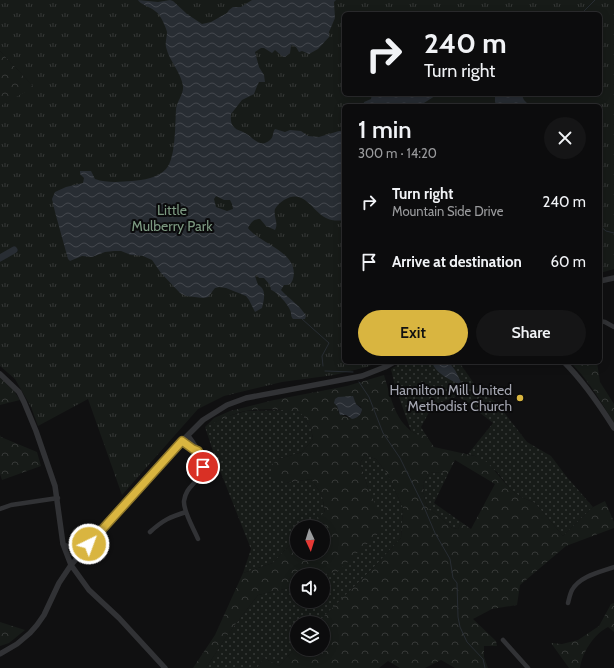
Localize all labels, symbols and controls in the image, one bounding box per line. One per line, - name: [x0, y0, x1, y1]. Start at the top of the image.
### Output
- text: 240 m: [424, 26, 507, 60]
- icon: right: [358, 28, 410, 80]
- text: Turn right: [424, 60, 495, 82]
- text: 1 min: [358, 115, 412, 144]
- button: close: [544, 117, 586, 159]
- text: 300 m · 14:20: [358, 145, 437, 161]
- text: Turn right: [392, 185, 453, 203]
- icon: right: [358, 191, 380, 213]
- text: 240 m: [542, 193, 586, 211]
- park label: Little Mulberry Park: [131, 201, 213, 235]
- text: Mountain Side Drive: [392, 203, 503, 219]
- icon: arrive: [358, 251, 380, 273]
- text: Arrive at destination: [392, 253, 522, 271]
- text: 60 m: [550, 253, 586, 271]
- button: Exit: [358, 310, 468, 356]
- button: Share: [476, 310, 586, 356]
- place label: Hamilton Mill United Methodist Church: [389, 381, 512, 415]
- marker: Hamilton Mill United Methodist Church: [515, 393, 525, 403]
- pin: [186, 450, 220, 484]
- icon: arrive: [192, 456, 214, 478]
- north arrow: [290, 520, 330, 560]
- map controls: [290, 520, 330, 656]
- position arrow: [68, 523, 110, 565]
- button: sound: [290, 568, 330, 608]
- button: layers: [290, 616, 330, 656]

